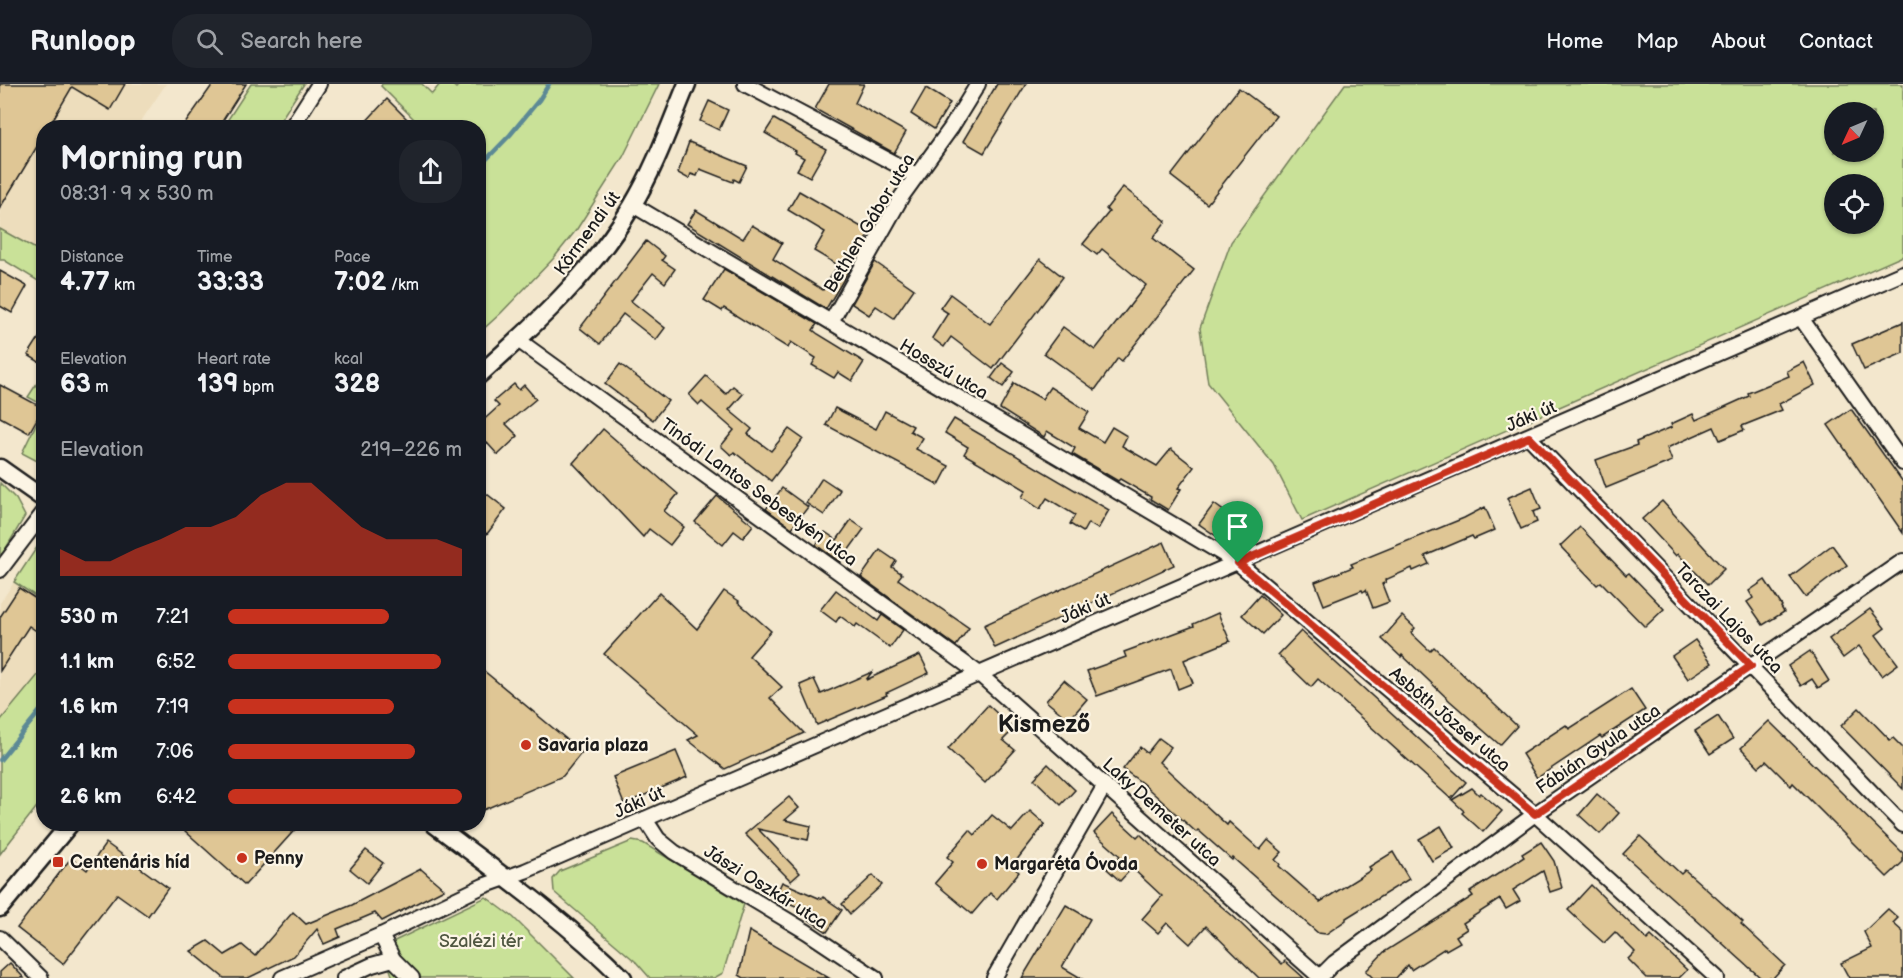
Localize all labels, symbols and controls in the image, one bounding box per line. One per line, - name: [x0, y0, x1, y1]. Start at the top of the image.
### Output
- search box: [172, 14, 592, 68]
- text: Runloop: [30, 25, 136, 58]
- icon: search: [193, 25, 226, 58]
- text: Search here: [241, 28, 362, 55]
- text: Home: [1546, 29, 1603, 54]
- text: Map: [1636, 29, 1678, 54]
- text: About: [1711, 29, 1766, 54]
- text: Contact: [1799, 29, 1873, 54]
- north arrow: [1824, 102, 1884, 162]
- map controls: [1824, 102, 1884, 234]
- text: Morning run: [60, 139, 243, 179]
- button: share: [399, 140, 462, 203]
- street label: Bethlen Gábor utca: [820, 150, 919, 296]
- button: locate: [1824, 174, 1884, 234]
- text: 08:31 · 9 × 530 m: [60, 182, 214, 206]
- street label: Körmendi út: [550, 187, 625, 279]
- text: Distance: [60, 248, 124, 267]
- text: Time: [197, 248, 232, 267]
- text: Pace: [334, 248, 370, 267]
- text: 4.77: [60, 267, 110, 298]
- text: 33:33: [197, 267, 264, 298]
- text: 7:02: [334, 267, 386, 298]
- text: km: [110, 276, 135, 295]
- text: /km: [386, 276, 419, 295]
- street label: Hosszú utca: [896, 335, 992, 404]
- text: Elevation: [60, 350, 127, 369]
- text: Heart rate: [197, 350, 271, 369]
- text: kcal: [334, 350, 363, 369]
- text: 63: [60, 369, 91, 400]
- text: 139: [197, 369, 238, 400]
- text: 328: [334, 369, 380, 400]
- text: m: [91, 378, 109, 397]
- text: bpm: [238, 378, 274, 397]
- street label: Jáki út: [1503, 396, 1560, 436]
- street label: Tinódi Lantos Sebestyén utca: [656, 414, 861, 571]
- text: Elevation: [60, 438, 143, 462]
- text: 219–226 m: [360, 438, 462, 462]
- pin: [1212, 501, 1263, 563]
- icon: arrive: [1221, 510, 1254, 543]
- street label: Tarczai Lajos utca: [1671, 559, 1787, 678]
- street label: Jáki út: [1057, 588, 1114, 628]
- text: 530 m: [60, 605, 118, 629]
- text: 7:21: [156, 605, 189, 629]
- text: 1.1 km: [60, 650, 114, 674]
- text: 6:52: [156, 650, 196, 674]
- street label: Asbóth József utca: [1385, 663, 1514, 776]
- text: 1.6 km: [60, 695, 118, 719]
- text: 7:19: [156, 695, 189, 719]
- street label: Fábián Gyula utca: [1532, 700, 1664, 799]
- district label: Kismező: [998, 710, 1090, 739]
- place label: Savaria plaza: [538, 735, 649, 756]
- marker: Savaria plaza: [519, 738, 533, 752]
- text: 2.1 km: [60, 740, 118, 764]
- text: 7:06: [156, 740, 194, 764]
- street label: Laky Demeter utca: [1098, 754, 1225, 871]
- street label: Jáki út: [611, 782, 668, 823]
- text: 2.6 km: [60, 785, 121, 809]
- text: 6:42: [156, 785, 196, 809]
- street label: Jászi Oszkár utca: [700, 841, 831, 934]
- place label: Penny: [254, 848, 304, 869]
- marker: Penny: [235, 851, 249, 865]
- place label: Margaréta Óvoda: [994, 851, 1138, 875]
- place label: Centenáris híd: [70, 852, 190, 873]
- marker: Centenáris híd: [51, 855, 65, 869]
- marker: Margaréta Óvoda: [975, 857, 989, 871]
- park label: Szalézi tér: [439, 931, 524, 952]

